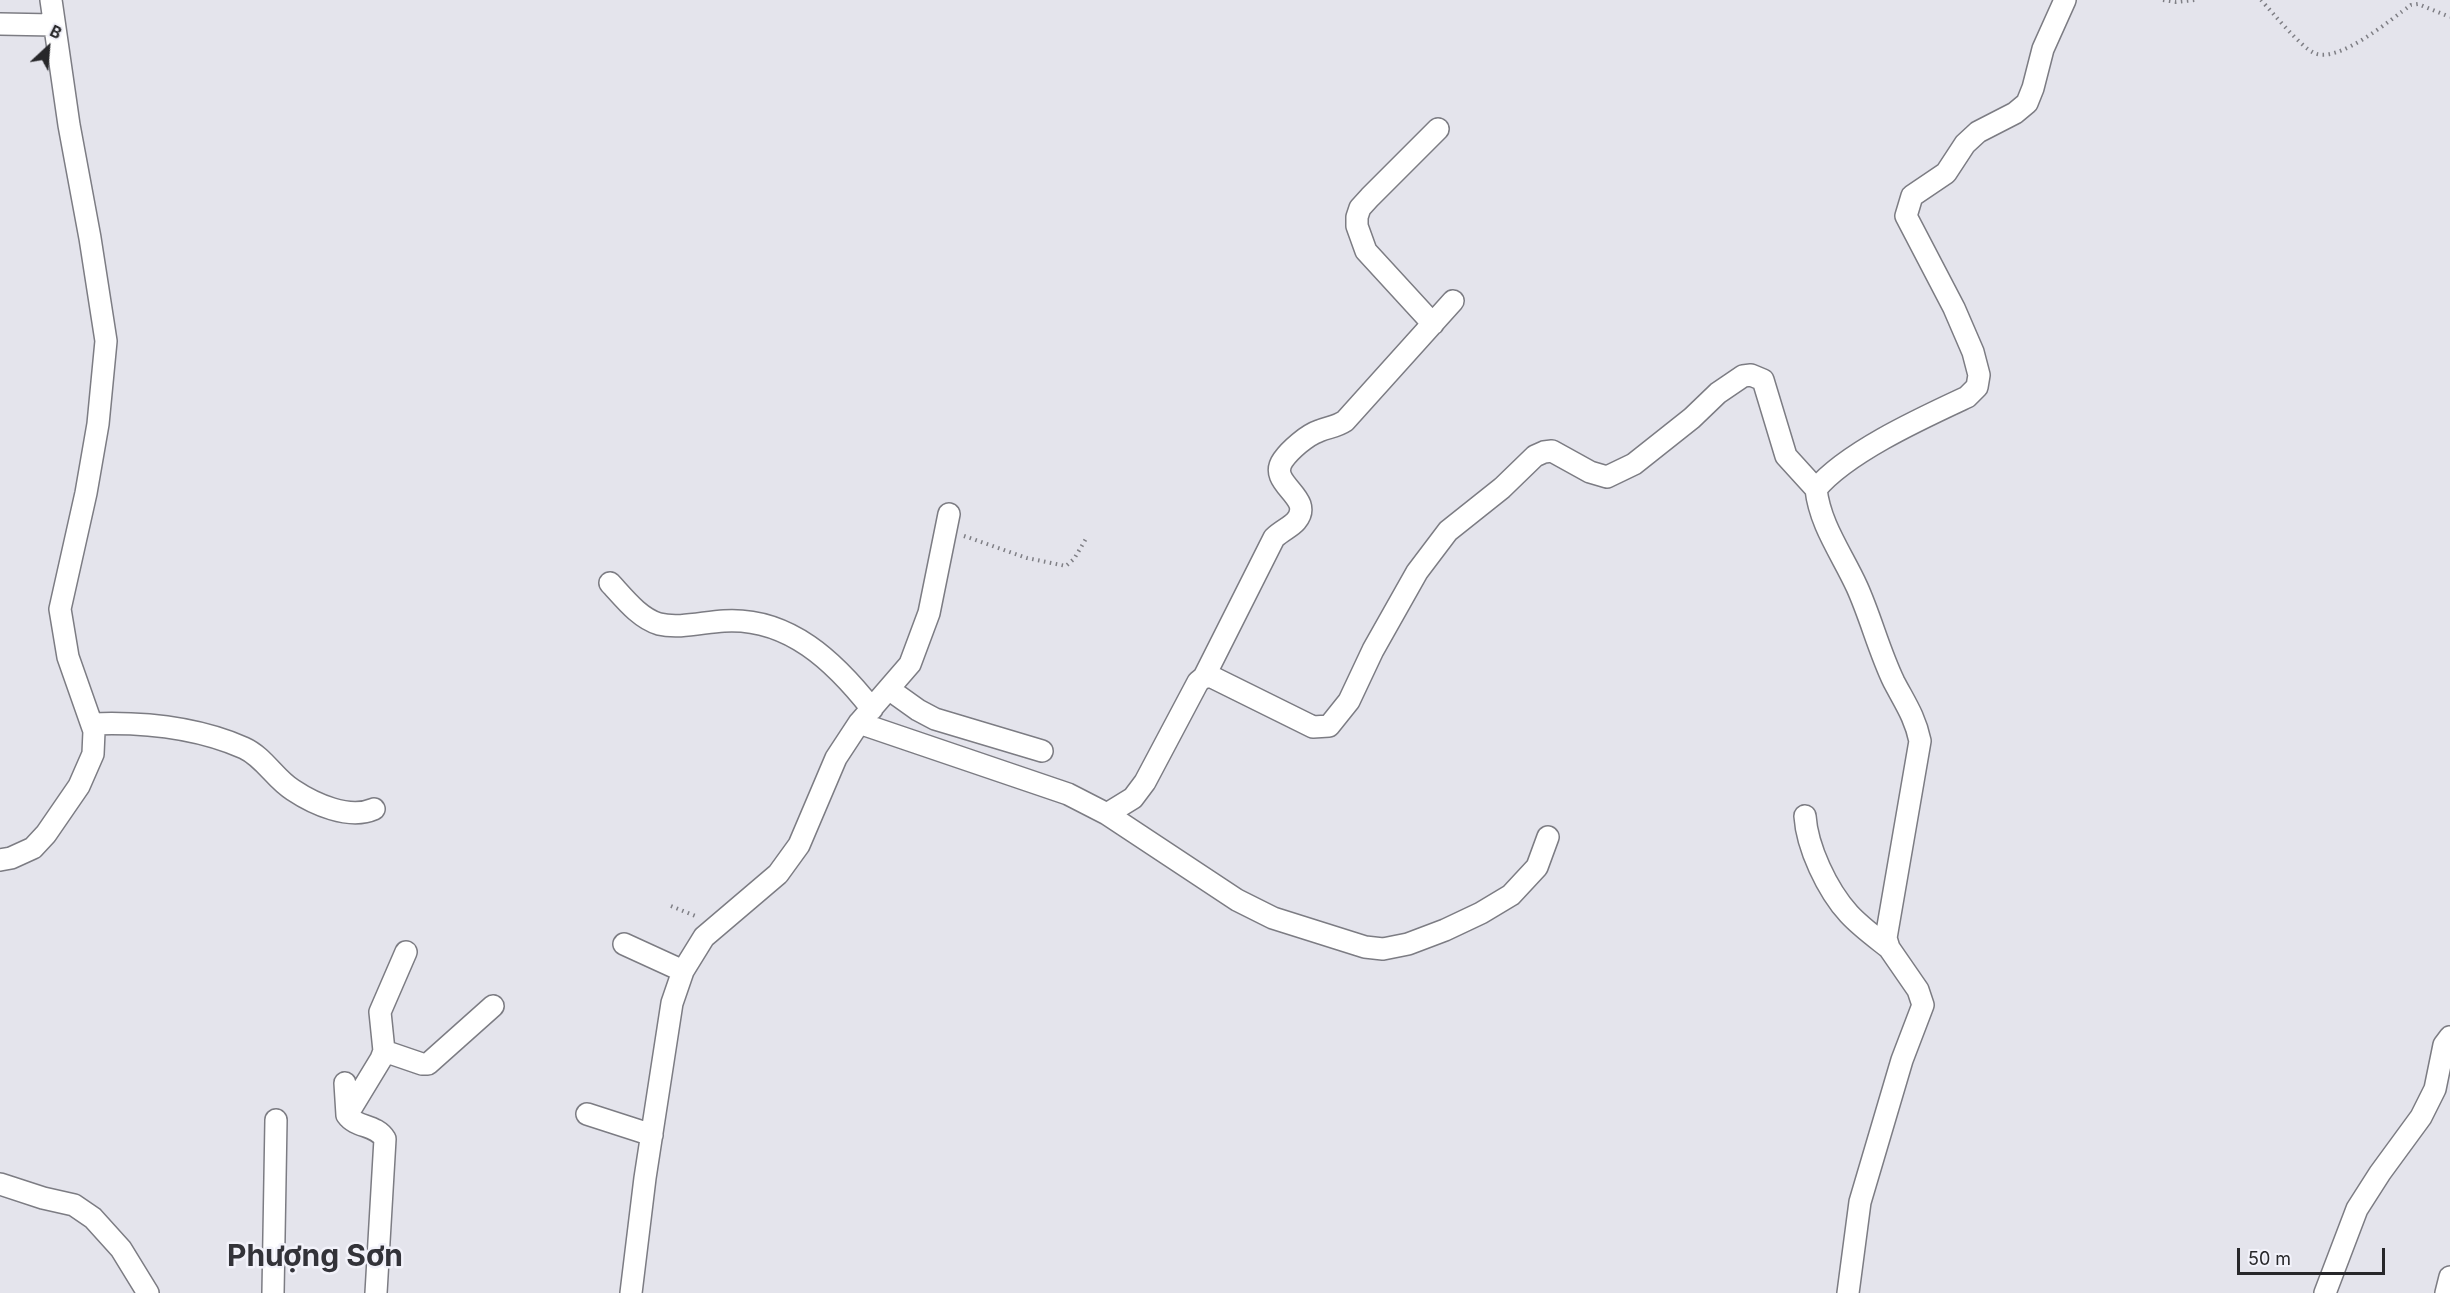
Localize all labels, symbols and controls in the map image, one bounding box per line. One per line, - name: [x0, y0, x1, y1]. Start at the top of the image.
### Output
- north arrow: [18, 18, 78, 78]
- text: B: [47, 21, 65, 43]
- scale bar: [2240, 1236, 2388, 1274]
- district label: Phượng Sơn: [227, 1239, 403, 1275]
- text: 50 m: [2248, 1248, 2291, 1269]

